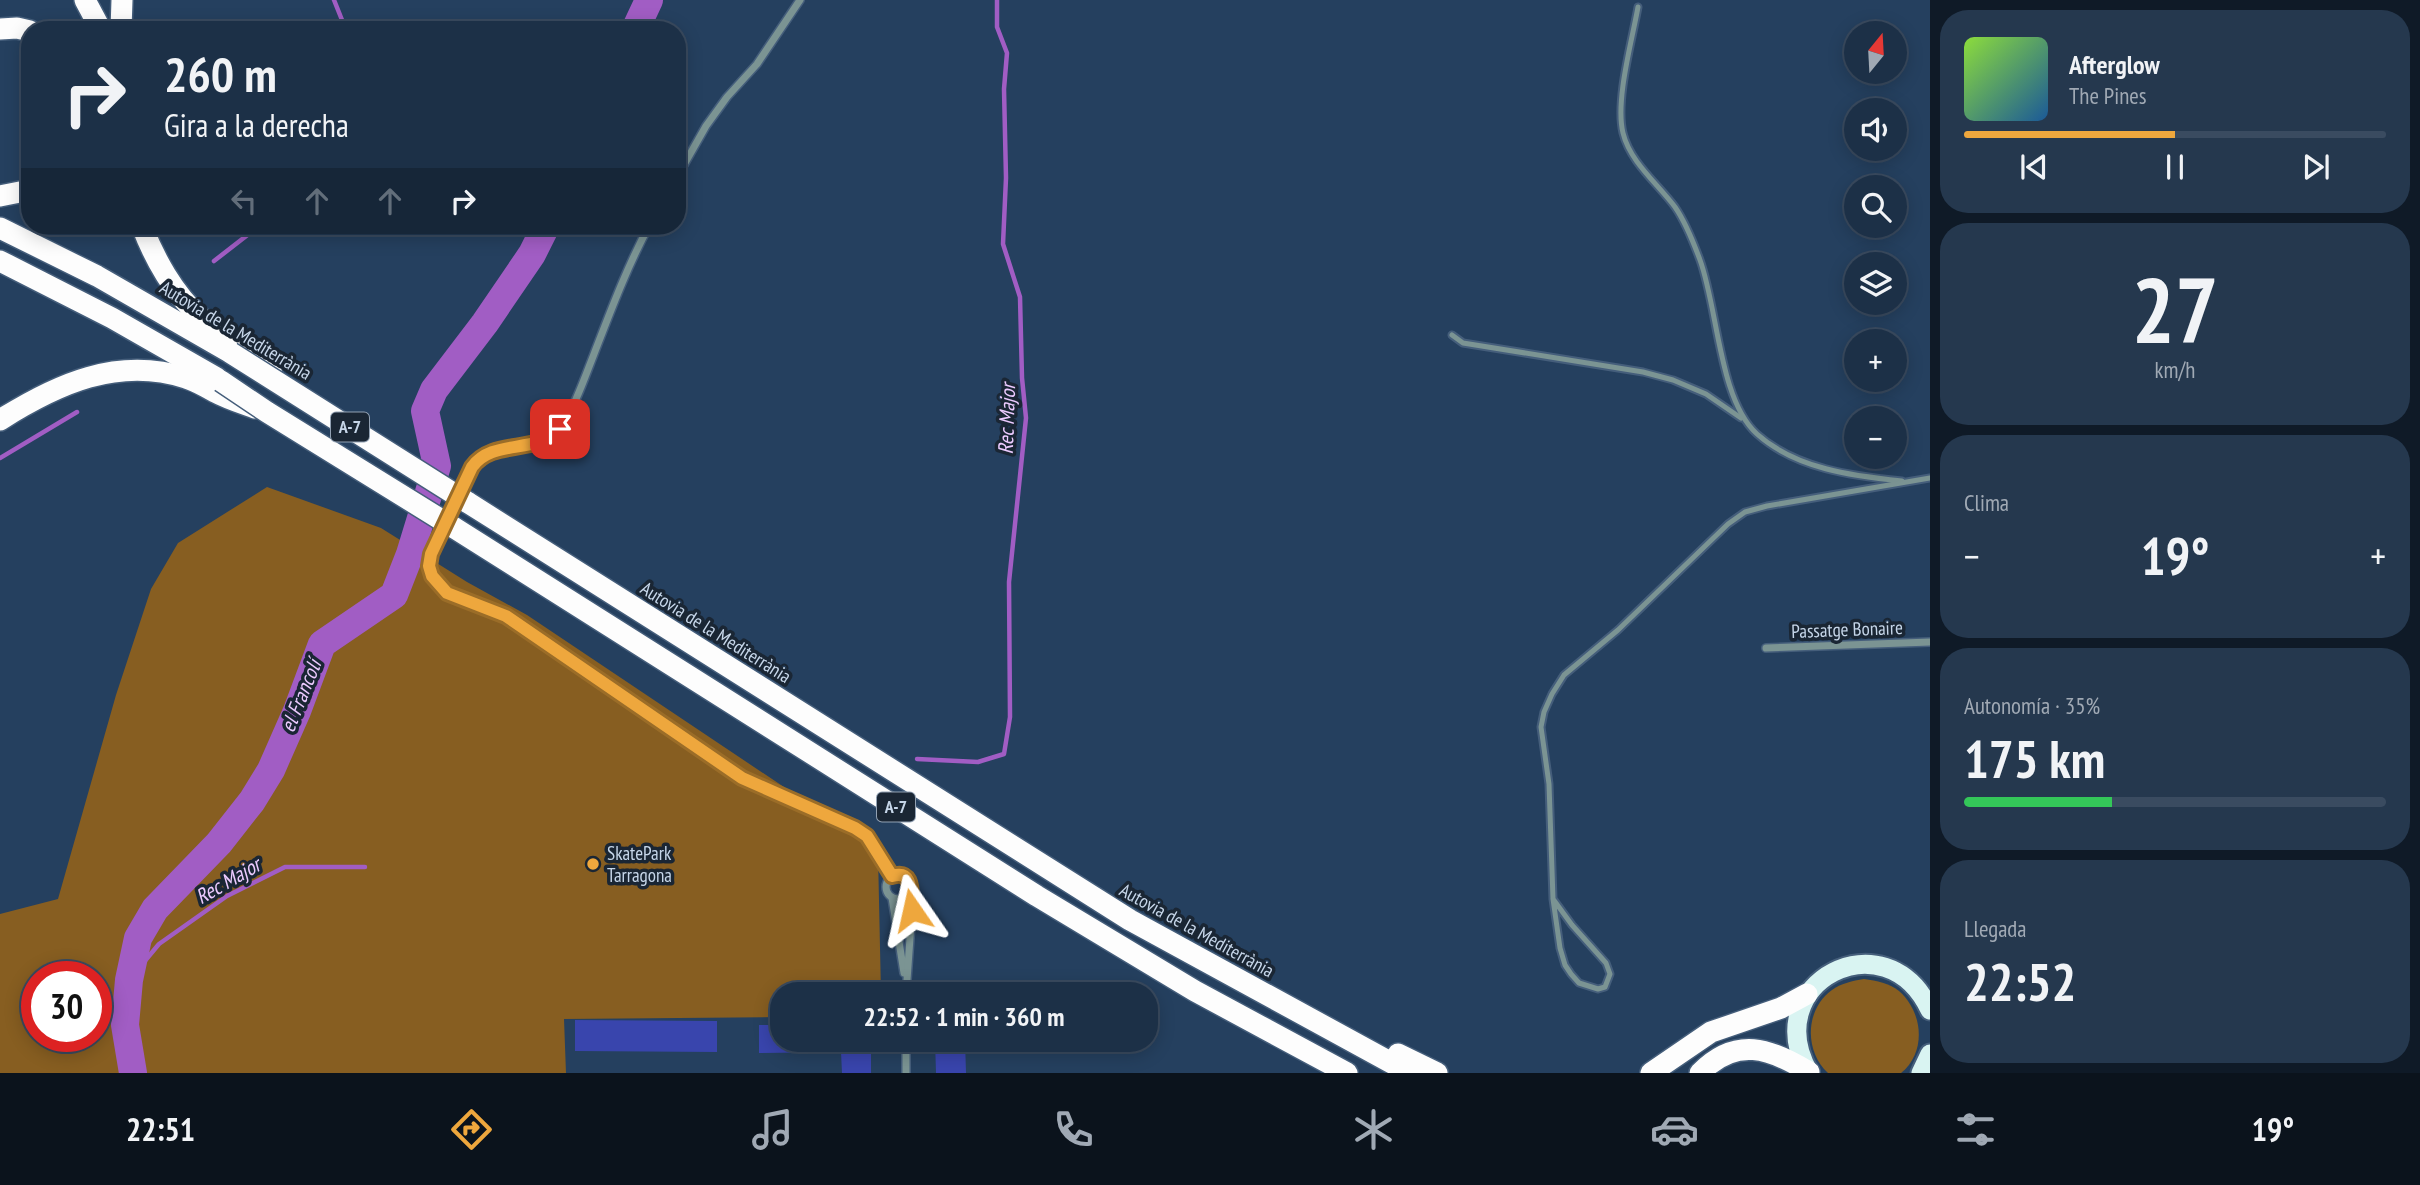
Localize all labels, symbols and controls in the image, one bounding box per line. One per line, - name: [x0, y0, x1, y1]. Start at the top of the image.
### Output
- north arrow: [1844, 21, 1908, 84]
- map controls: [1844, 21, 1907, 469]
- text: 260 m: [164, 42, 277, 106]
- text: Afterglow: [2069, 48, 2160, 81]
- icon: right: [49, 49, 140, 140]
- text: The Pines: [2069, 81, 2147, 110]
- button: sound: [1844, 98, 1907, 161]
- text: Gira a la derecha: [164, 104, 349, 146]
- icon: previous: [2015, 148, 2053, 186]
- icon: pause: [2156, 148, 2194, 186]
- icon: next: [2297, 148, 2335, 186]
- button: search: [1844, 175, 1907, 238]
- icon: left: [225, 182, 263, 220]
- icon: ahead: [298, 182, 336, 220]
- icon: ahead: [371, 182, 409, 220]
- icon: right: [444, 182, 482, 220]
- text: 27: [2132, 250, 2219, 368]
- button: layers: [1844, 252, 1907, 315]
- street label: Autovia de la Mediterrània: [156, 275, 316, 385]
- button: +: [1844, 329, 1907, 392]
- text: km/h: [2155, 355, 2195, 384]
- water label: Rec Major: [992, 380, 1021, 455]
- pin: [530, 399, 590, 459]
- button: −: [1844, 406, 1907, 469]
- icon: arrive: [541, 410, 579, 448]
- road number: A-7: [331, 412, 369, 442]
- text: Clima: [1964, 488, 2009, 517]
- text: 19°: [2141, 522, 2209, 589]
- text: −: [1964, 531, 1980, 580]
- text: +: [2370, 531, 2386, 580]
- street label: Autovia de la Mediterrània: [636, 576, 796, 688]
- street label: Passatge Bonaire: [1791, 615, 1903, 643]
- water label: el Francolí: [274, 652, 329, 736]
- text: Autonomía · 35%: [1964, 691, 2100, 720]
- text: 175 km: [1964, 725, 2105, 792]
- road number: A-7: [877, 792, 915, 822]
- place label: SkatePark Tarragona: [607, 841, 672, 887]
- water label: Rec Major: [191, 850, 268, 910]
- marker: SkatePark Tarragona: [585, 856, 601, 872]
- position arrow: [875, 873, 949, 947]
- street label: Autovia de la Mediterrània: [1116, 878, 1278, 982]
- text: Llegada: [1964, 914, 2027, 943]
- text: 22:52: [1964, 948, 2076, 1015]
- speed limit sign: 30: [21, 961, 112, 1052]
- text: 22:52 · 1 min · 360 m: [864, 1000, 1064, 1033]
- icon: directions: [447, 1105, 496, 1154]
- icon: music: [748, 1105, 797, 1154]
- icon: phone: [1049, 1105, 1098, 1154]
- icon: climate: [1349, 1105, 1398, 1154]
- icon: car: [1650, 1105, 1699, 1154]
- icon: filters: [1951, 1105, 2000, 1154]
- text: 22:51: [126, 1108, 195, 1150]
- text: 19°: [2252, 1108, 2294, 1150]

